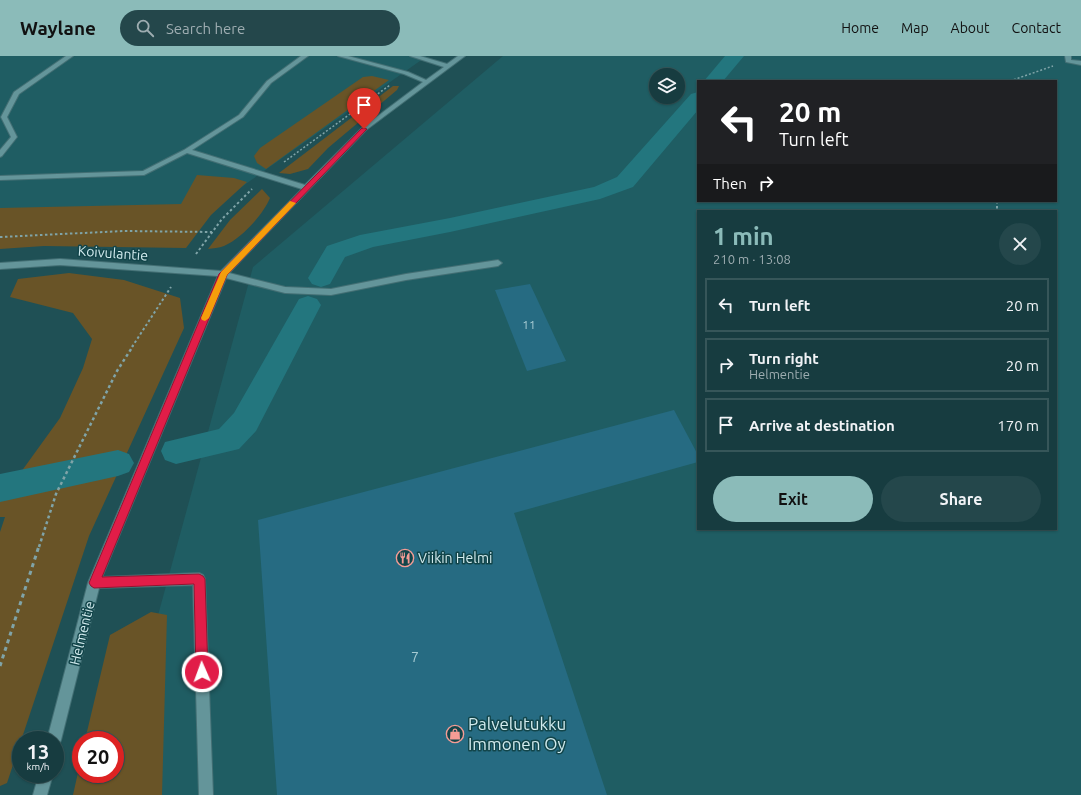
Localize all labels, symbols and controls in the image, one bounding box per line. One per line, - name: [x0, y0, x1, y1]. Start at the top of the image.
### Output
- search box: [120, 10, 400, 46]
- text: Waylane: [20, 17, 96, 39]
- icon: search: [134, 17, 156, 39]
- text: Search here: [166, 20, 245, 37]
- text: Home: [841, 20, 879, 36]
- text: Map: [901, 20, 929, 36]
- text: About: [951, 20, 990, 36]
- text: Contact: [1012, 20, 1061, 36]
- map controls: [649, 68, 685, 104]
- button: layers: [649, 68, 685, 104]
- pin: [347, 88, 381, 129]
- icon: arrive: [353, 94, 375, 116]
- icon: left: [713, 96, 765, 148]
- text: 20 m: [779, 96, 841, 127]
- text: Turn left: [779, 129, 849, 149]
- icon: right: [755, 172, 777, 194]
- text: Then: [713, 175, 747, 192]
- text: 1 min: [713, 223, 774, 250]
- button: close: [999, 223, 1041, 265]
- street label: Koivulantie: [77, 243, 149, 263]
- text: 210 m · 13:08: [713, 252, 791, 266]
- icon: left: [715, 294, 737, 316]
- text: Turn left: [749, 297, 810, 314]
- text: 20 m: [1006, 297, 1039, 314]
- house number: 11: [522, 318, 536, 331]
- text: Turn right: [749, 350, 819, 367]
- icon: right: [715, 354, 737, 376]
- text: 20 m: [1006, 357, 1039, 374]
- text: Helmentie: [749, 367, 810, 381]
- icon: arrive: [715, 414, 737, 436]
- text: Arrive at destination: [749, 417, 895, 434]
- text: 170 m: [997, 417, 1039, 434]
- button: Exit: [713, 476, 873, 522]
- button: Share: [881, 476, 1041, 522]
- restaurant icon: Viikin Helmi: [395, 548, 415, 568]
- place label: Viikin Helmi: [418, 550, 492, 566]
- street label: Helmentie: [66, 599, 98, 667]
- house number: 7: [411, 649, 419, 665]
- position arrow: [181, 651, 223, 693]
- place label: Palvelutukku Immonen Oy: [468, 714, 566, 753]
- shop icon: Palvelutukku Immonen Oy: [445, 724, 465, 744]
- speed limit sign: 20: [72, 731, 124, 783]
- text: 13: [27, 740, 49, 763]
- text: km/h: [26, 761, 50, 772]

